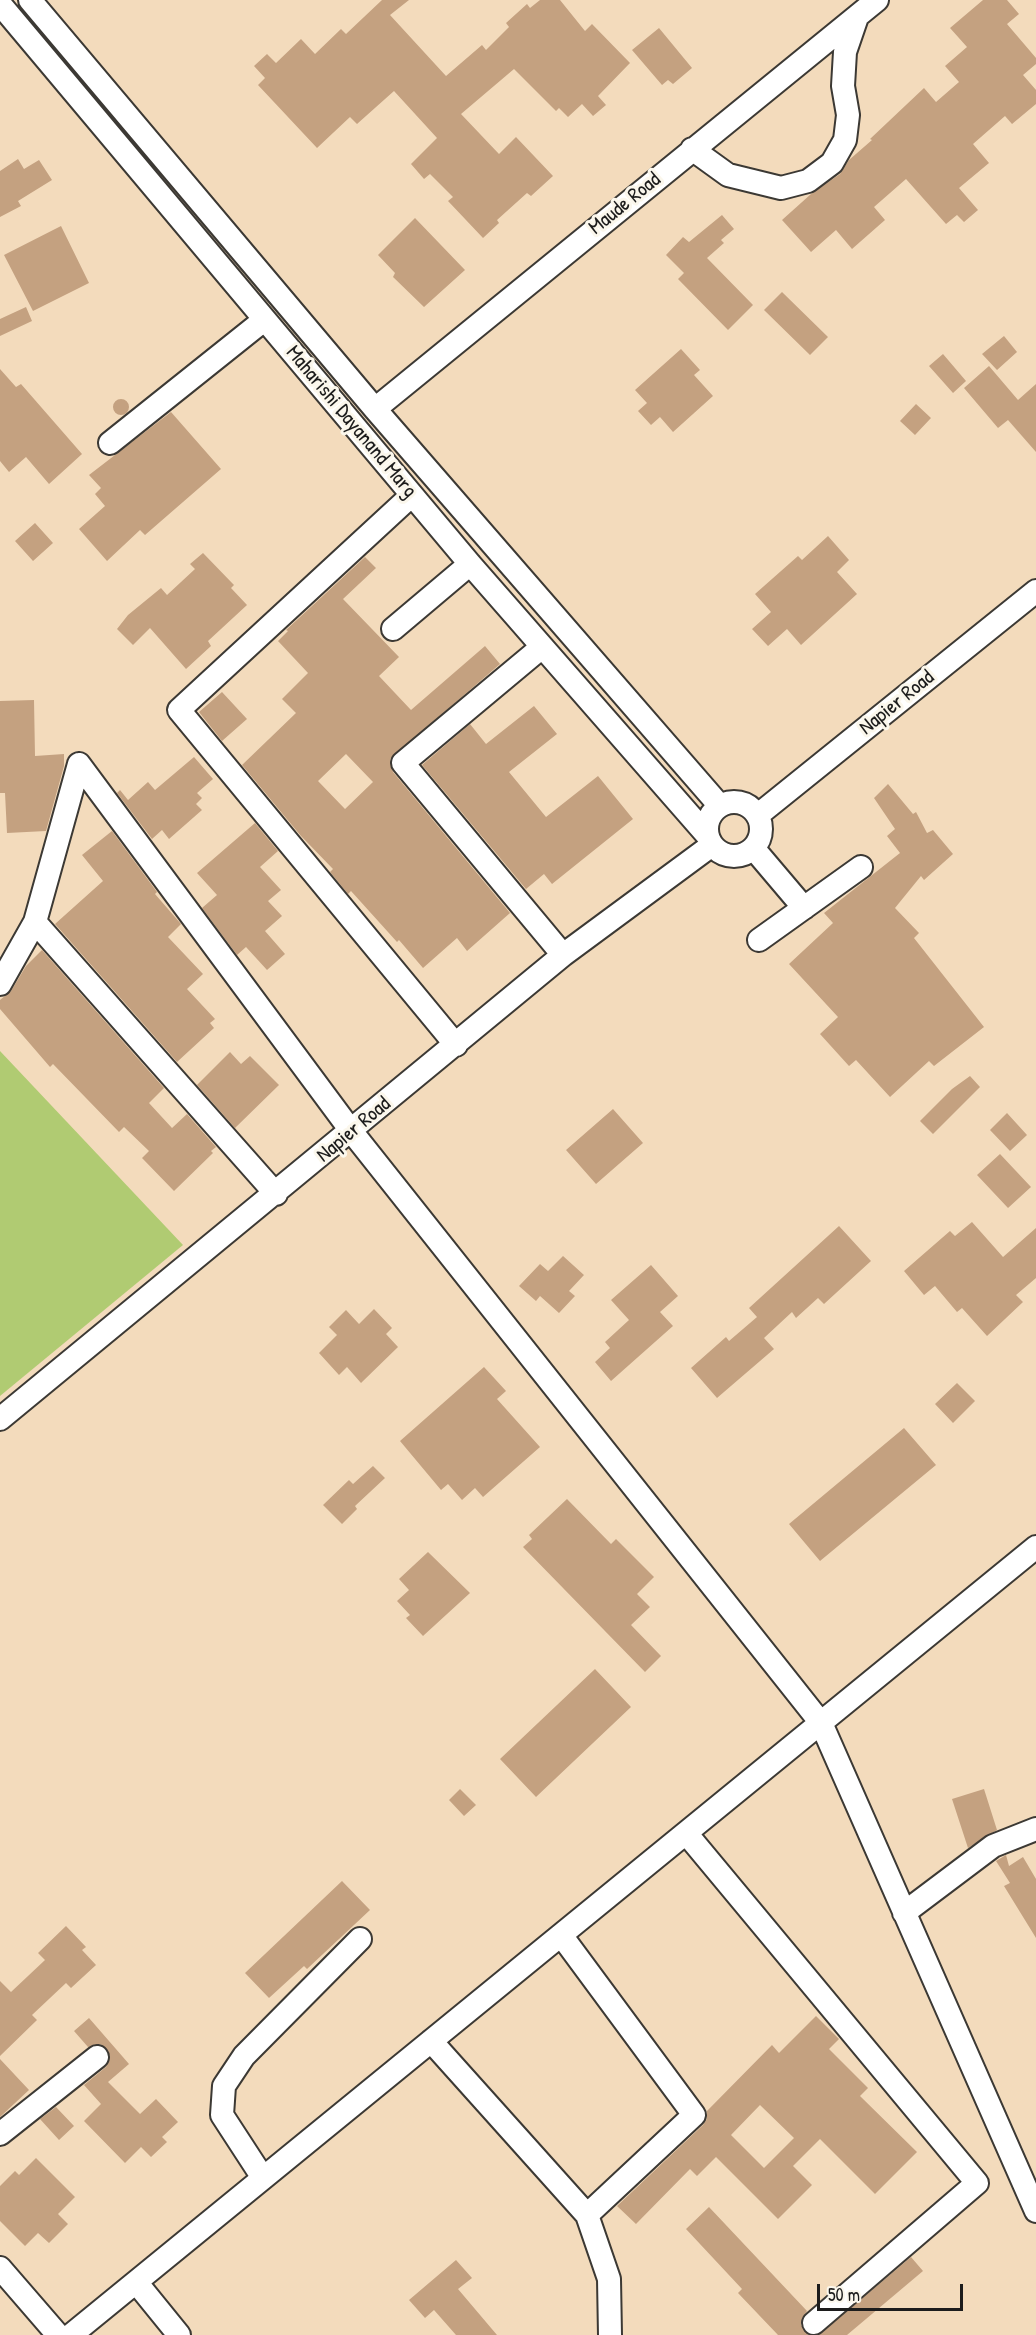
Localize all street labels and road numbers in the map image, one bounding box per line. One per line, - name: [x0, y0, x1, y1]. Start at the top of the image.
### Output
- street label: Maude Road: [584, 167, 666, 241]
- street label: Maharishi Dayanand Marg: [280, 341, 422, 503]
- street label: Napier Road: [855, 665, 939, 741]
- street label: Napier Road: [312, 1092, 396, 1168]

